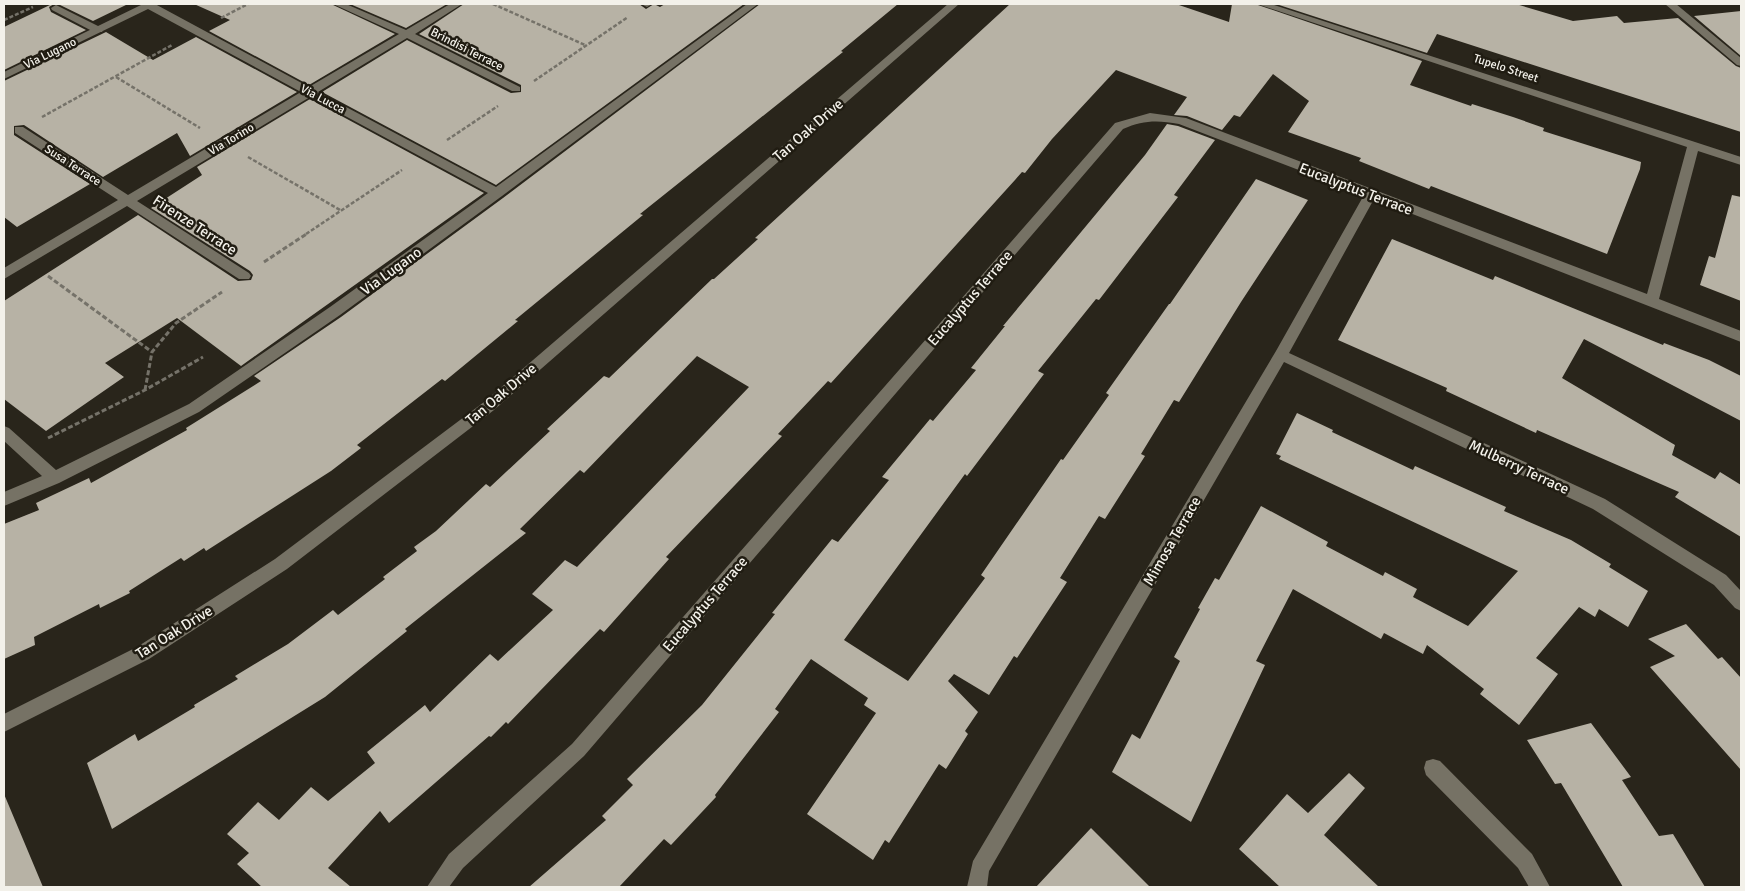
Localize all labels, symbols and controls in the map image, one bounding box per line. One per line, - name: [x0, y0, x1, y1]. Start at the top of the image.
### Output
- street label: Brindisi Terrace: [428, 25, 506, 74]
- street label: Via Lugano: [21, 34, 79, 73]
- street label: Tupelo Street: [1471, 51, 1540, 86]
- street label: Via Lucca: [298, 81, 348, 117]
- street label: Tan Oak Drive: [769, 95, 847, 165]
- street label: Via Torino: [206, 120, 257, 159]
- street label: Susa Terrace: [42, 142, 104, 189]
- street label: Eucalyptus Terrace: [1297, 159, 1415, 219]
- street label: Firenze Terrace: [150, 191, 240, 259]
- street label: Via Lugano: [357, 243, 425, 299]
- street label: Eucalyptus Terrace: [924, 247, 1016, 349]
- street label: Tan Oak Drive: [462, 359, 540, 429]
- street label: Mulberry Terrace: [1466, 436, 1572, 498]
- street label: Mimosa Terrace: [1139, 493, 1205, 589]
- street label: Eucalyptus Terrace: [659, 553, 751, 655]
- street label: Tan Oak Drive: [132, 601, 216, 663]

